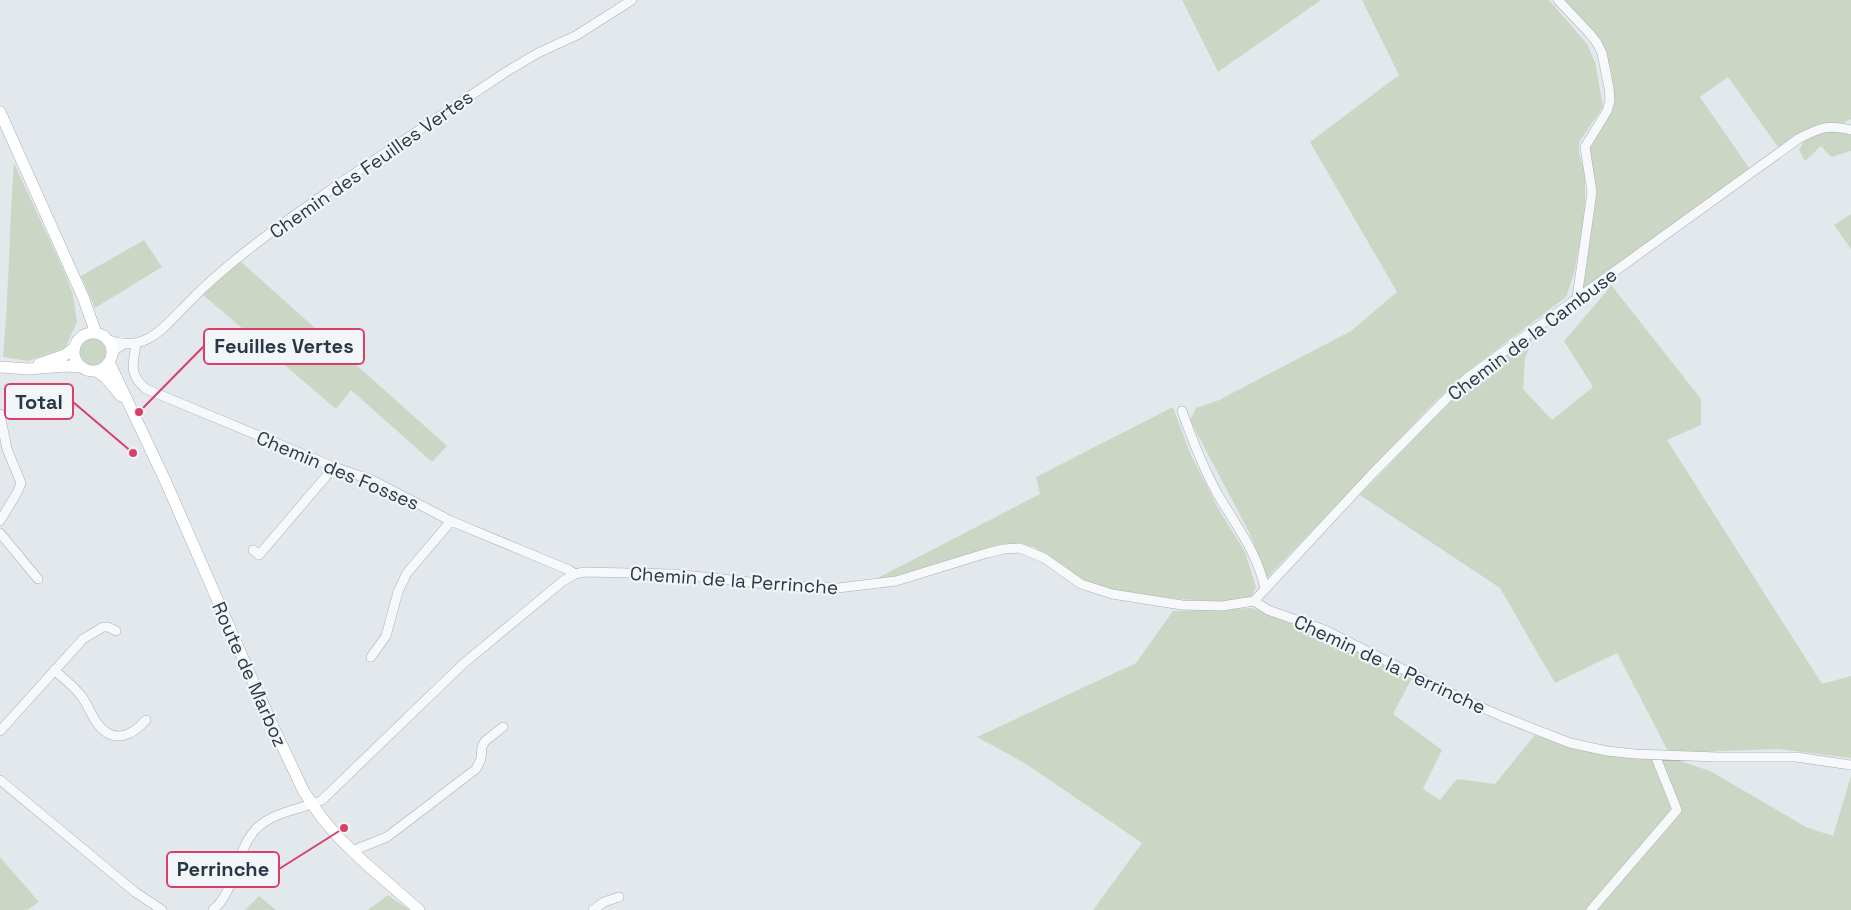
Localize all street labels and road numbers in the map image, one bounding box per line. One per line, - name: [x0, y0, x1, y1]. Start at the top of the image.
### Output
- street label: Chemin des Feuilles Vertes: [265, 84, 478, 244]
- street label: Chemin de la Cambuse: [1443, 262, 1622, 406]
- street label: Chemin des Fosses: [253, 425, 423, 516]
- street label: Chemin de la Perrinche: [629, 561, 839, 600]
- street label: Route de Marboz: [206, 598, 293, 751]
- street label: Chemin de la Perrinche: [1290, 609, 1490, 720]

